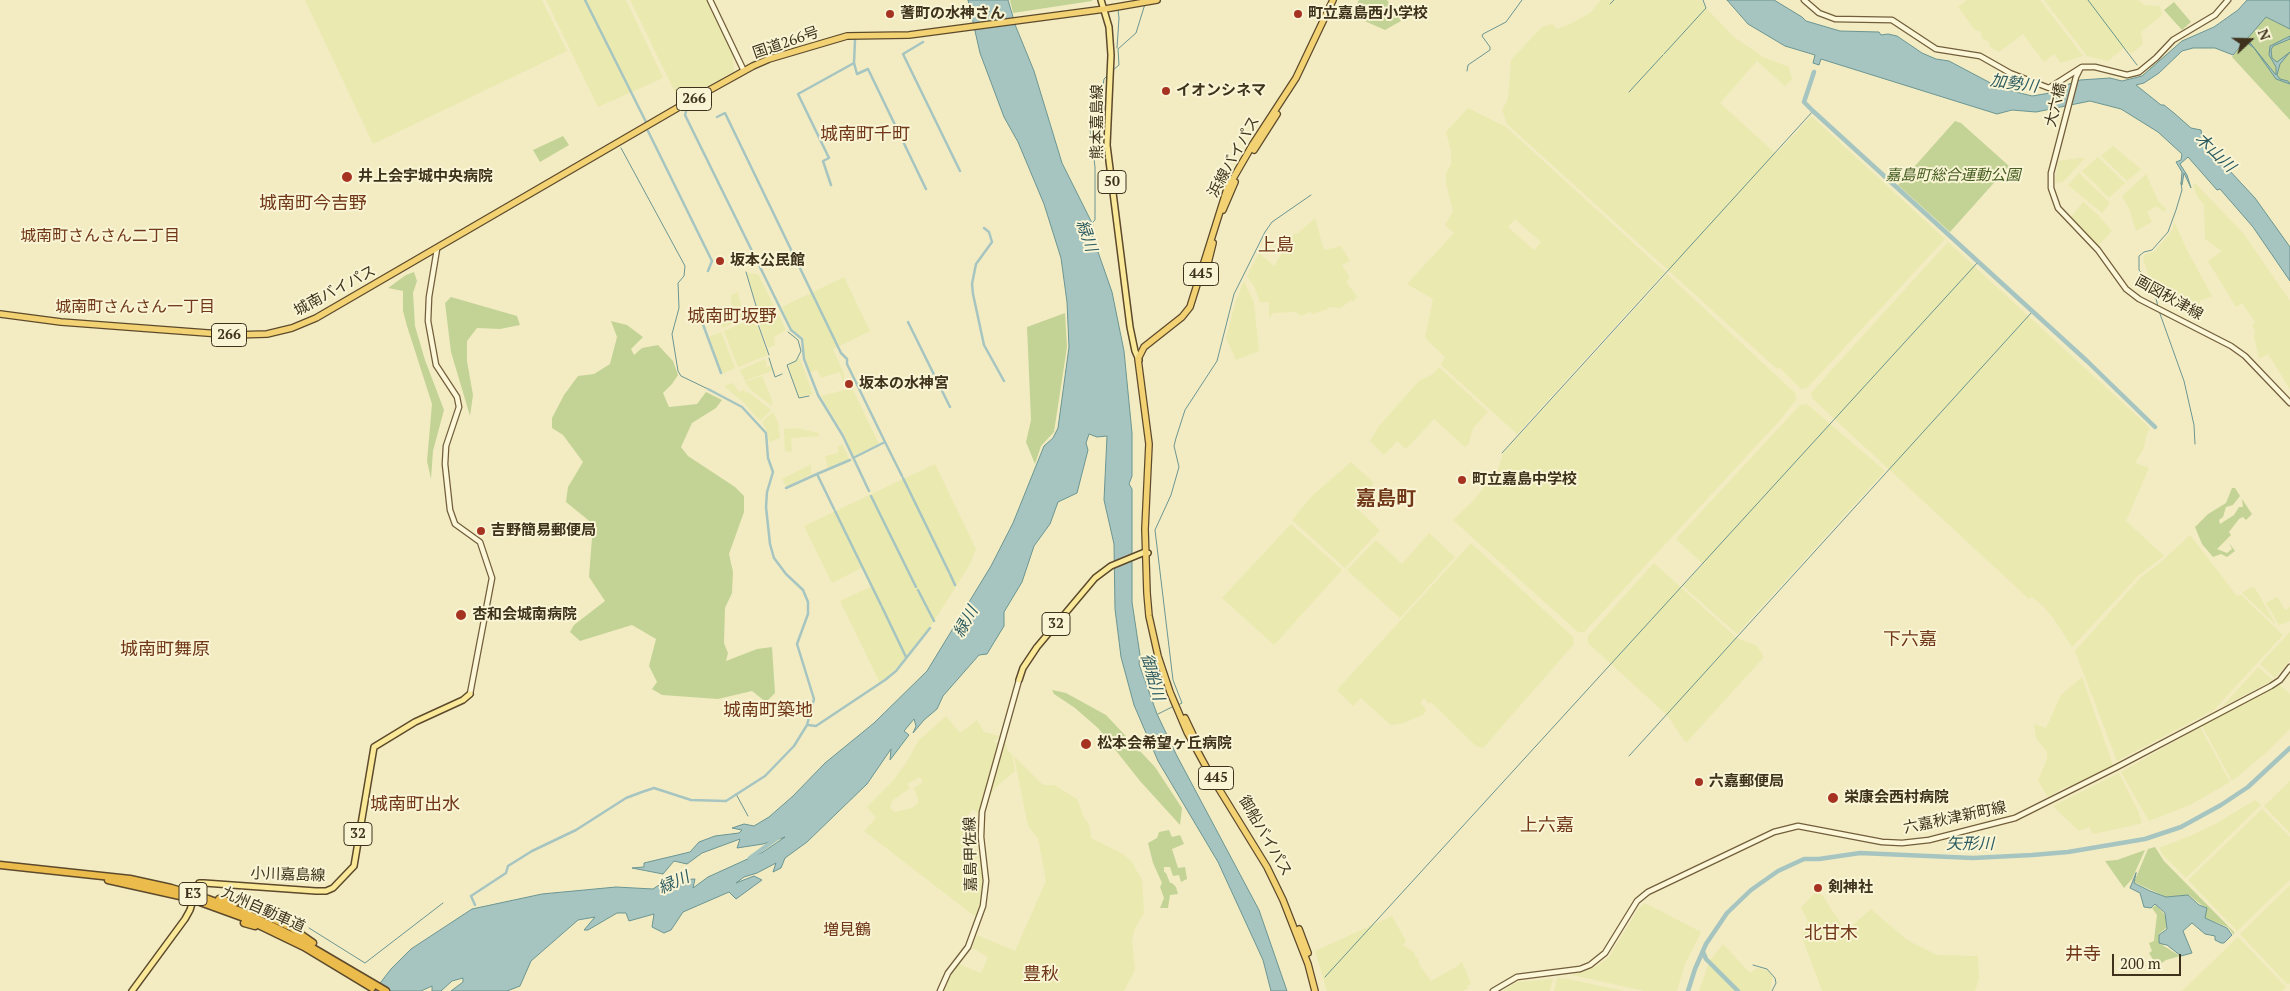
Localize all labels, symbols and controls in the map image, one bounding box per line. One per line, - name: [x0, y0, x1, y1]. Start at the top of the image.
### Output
- place label: 蓍町の水神さん: [900, 5, 1005, 23]
- place label: 町立嘉島西小学校: [1308, 5, 1428, 23]
- marker: 蓍町の水神さん: [884, 8, 896, 20]
- marker: 町立嘉島西小学校: [1292, 8, 1304, 20]
- north arrow: [2225, 15, 2275, 65]
- street label: 国道266号: [750, 23, 822, 63]
- text: N: [2254, 26, 2275, 43]
- water label: 加勢川: [1989, 71, 2039, 97]
- street label: 大六橋: [2042, 81, 2070, 129]
- place label: イオンシネマ: [1176, 82, 1266, 100]
- street label: 熊本嘉島線: [1089, 85, 1107, 159]
- marker: イオンシネマ: [1160, 85, 1172, 97]
- road number: 266: [676, 88, 712, 110]
- street label: 浜線バイパス: [1204, 113, 1264, 201]
- district label: 城南町千町: [820, 124, 910, 146]
- water label: 木山川: [2191, 129, 2239, 177]
- park label: 嘉島町総合運動公園: [1886, 167, 2020, 185]
- place label: 井上会宇城中央病院: [358, 168, 493, 186]
- marker: 井上会宇城中央病院: [340, 170, 354, 184]
- road number: 50: [1098, 170, 1126, 193]
- district label: 城南町今吉野: [259, 193, 367, 215]
- water label: 緑川: [1072, 218, 1100, 254]
- district label: 城南町さんさん二丁目: [20, 226, 180, 246]
- district label: 上島: [1258, 235, 1294, 257]
- place label: 坂本公民館: [730, 252, 805, 270]
- marker: 坂本公民館: [714, 255, 726, 267]
- street label: 城南バイパス: [291, 262, 379, 320]
- road number: 445: [1184, 262, 1218, 286]
- street label: 画図秋津線: [2132, 272, 2206, 324]
- district label: 城南町さんさん一丁目: [55, 297, 215, 317]
- district label: 城南町坂野: [687, 306, 777, 328]
- road number: 266: [212, 324, 246, 346]
- place label: 坂本の水神宮: [859, 375, 949, 393]
- marker: 坂本の水神宮: [843, 378, 855, 390]
- place label: 町立嘉島中学校: [1472, 471, 1577, 489]
- marker: 町立嘉島中学校: [1456, 474, 1468, 486]
- district label: 嘉島町: [1356, 487, 1416, 511]
- place label: 吉野簡易郵便局: [491, 522, 596, 540]
- marker: 吉野簡易郵便局: [475, 525, 487, 537]
- water label: 緑川: [950, 603, 982, 641]
- place label: 杏和会城南病院: [472, 606, 577, 624]
- marker: 杏和会城南病院: [454, 608, 468, 622]
- road number: 32: [1042, 612, 1070, 636]
- district label: 下六嘉: [1883, 629, 1937, 651]
- district label: 城南町舞原: [120, 639, 210, 661]
- water label: 御船川: [1136, 651, 1168, 703]
- district label: 城南町築地: [723, 700, 813, 722]
- place label: 松本会希望ヶ丘病院: [1097, 735, 1232, 753]
- marker: 松本会希望ヶ丘病院: [1079, 737, 1093, 751]
- road number: 445: [1198, 766, 1234, 790]
- place label: 六嘉郵便局: [1709, 773, 1784, 791]
- marker: 六嘉郵便局: [1693, 776, 1705, 788]
- place label: 栄康会西村病院: [1844, 789, 1949, 807]
- marker: 栄康会西村病院: [1826, 791, 1840, 805]
- street label: 御船バイパス: [1235, 793, 1295, 879]
- district label: 城南町出水: [370, 794, 460, 816]
- street label: 六嘉秋津新町線: [1902, 798, 2008, 838]
- district label: 上六嘉: [1520, 815, 1574, 837]
- street label: 嘉島甲佐線: [961, 816, 981, 892]
- road number: 32: [344, 822, 372, 846]
- water label: 矢形川: [1946, 834, 1994, 854]
- street label: 小川嘉島線: [250, 865, 326, 885]
- water label: 緑川: [655, 868, 693, 898]
- place label: 剣神社: [1828, 879, 1873, 897]
- road number: E3: [179, 882, 207, 906]
- marker: 剣神社: [1812, 882, 1824, 894]
- street label: 九州自動車道: [218, 883, 308, 937]
- district label: 増見鶴: [823, 920, 871, 940]
- district label: 北甘木: [1804, 923, 1858, 945]
- district label: 井寺: [2065, 944, 2101, 966]
- scale bar: [2115, 944, 2184, 976]
- text: 200 m: [2120, 953, 2161, 973]
- district label: 豊秋: [1023, 964, 1059, 986]

